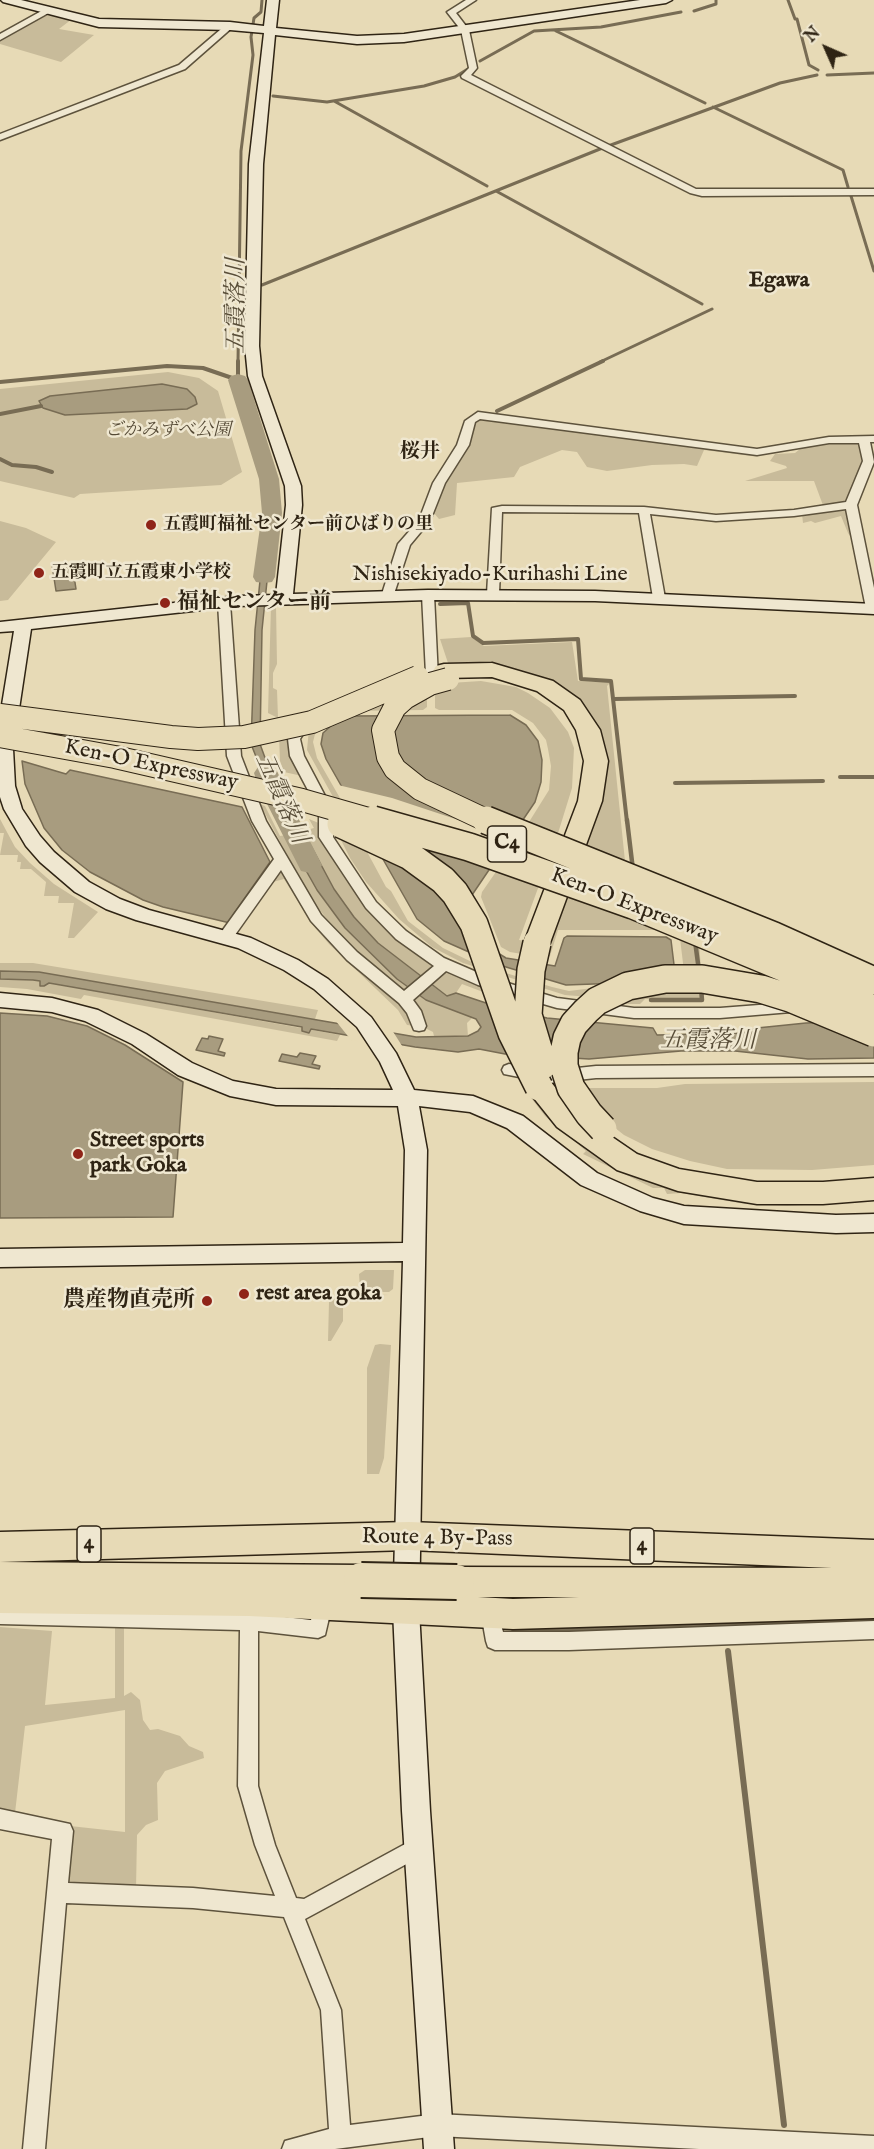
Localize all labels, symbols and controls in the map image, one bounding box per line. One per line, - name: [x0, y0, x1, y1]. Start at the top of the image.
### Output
- north arrow: [796, 18, 856, 78]
- text: N: [801, 23, 825, 47]
- water label: 五霞落川: [224, 258, 252, 354]
- district label: Egawa: [749, 268, 809, 294]
- park label: ごかみずべ公園: [105, 420, 231, 442]
- district label: 桜井: [400, 441, 440, 465]
- place label: 五霞町福祉センター前ひばりの里: [163, 514, 433, 536]
- marker: 五霞町福祉センター前ひばりの里: [144, 518, 158, 532]
- place label: 五霞町立五霞東小学校: [51, 562, 231, 584]
- street label: Nishisekiyado-Kurihashi Line: [352, 562, 628, 588]
- marker: 五霞町立五霞東小学校: [32, 566, 46, 580]
- place label: 福祉センター前: [177, 590, 331, 616]
- marker: 福祉センター前: [158, 596, 172, 610]
- street label: Ken-O Expressway: [62, 735, 240, 797]
- water label: 五霞落川: [247, 749, 313, 849]
- road number: C4: [488, 826, 526, 862]
- street label: Ken-O Expressway: [547, 863, 721, 951]
- water label: 五霞落川: [660, 1028, 756, 1056]
- place label: Street sports park Goka: [90, 1128, 204, 1180]
- marker: Street sports park Goka: [71, 1147, 85, 1161]
- place label: rest area goka: [256, 1281, 381, 1307]
- marker: rest area goka: [237, 1287, 251, 1301]
- place label: 農産物直売所: [63, 1288, 195, 1314]
- marker: 農産物直売所: [200, 1294, 214, 1308]
- street label: Route 4 By-Pass: [361, 1524, 513, 1554]
- road number: 4: [77, 1526, 101, 1562]
- road number: 4: [630, 1528, 654, 1564]

